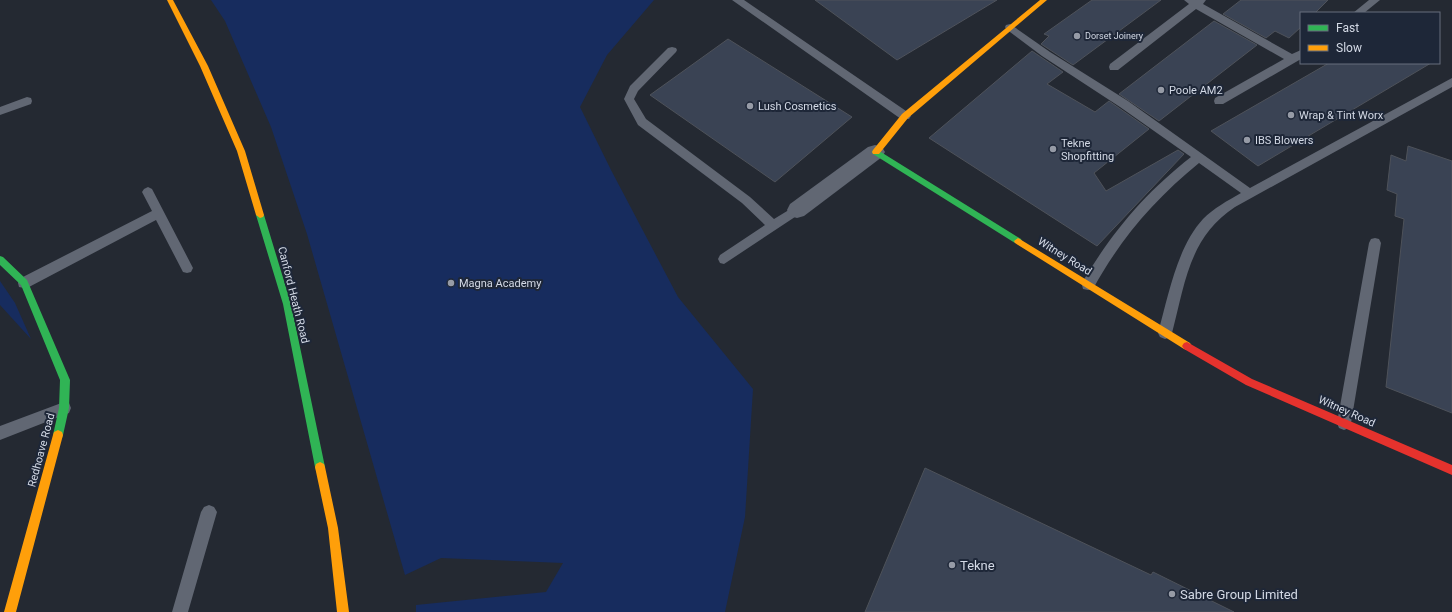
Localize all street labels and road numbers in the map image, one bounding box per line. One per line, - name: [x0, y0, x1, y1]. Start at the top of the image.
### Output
- street label: Witney Road: [1035, 235, 1094, 278]
- street label: Canford Heath Road: [275, 245, 312, 345]
- street label: Witney Road: [1316, 393, 1377, 430]
- street label: Redhoave Road: [25, 412, 58, 489]

